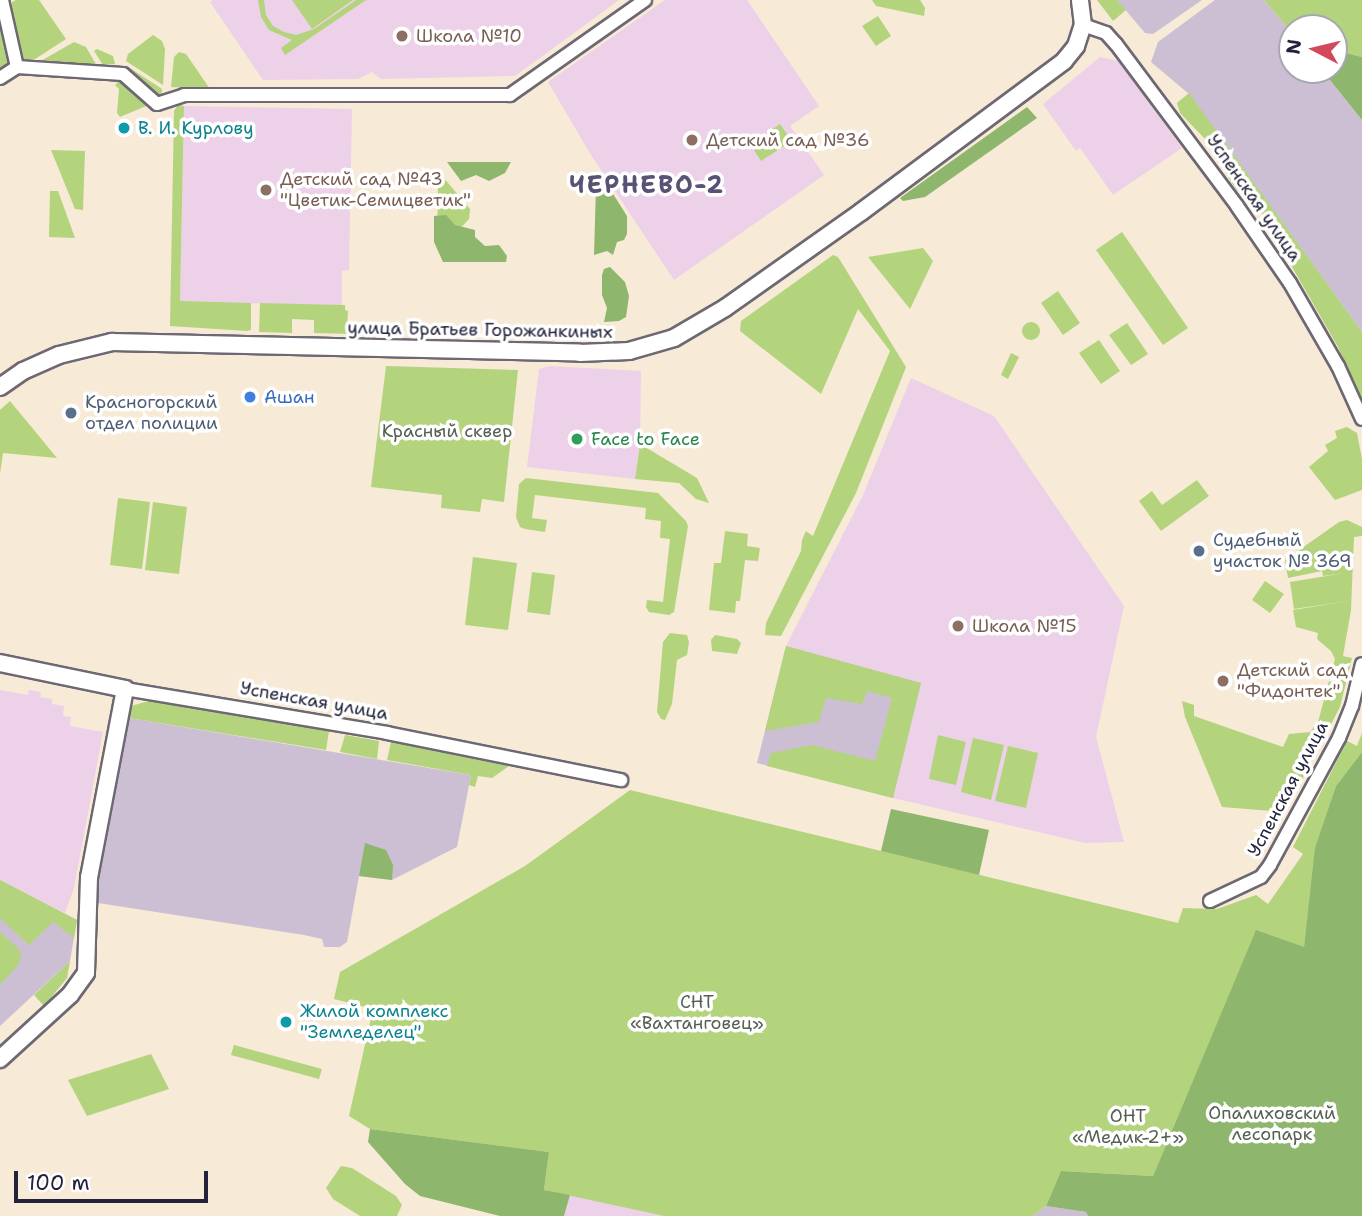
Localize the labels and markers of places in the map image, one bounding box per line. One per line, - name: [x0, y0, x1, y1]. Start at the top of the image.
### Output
- place label: Школа №10: [416, 25, 522, 47]
- marker: Школа №10: [394, 28, 410, 44]
- place label: В. И. Курлову: [138, 117, 254, 139]
- marker: В. И. Курлову: [116, 120, 132, 136]
- place label: Детский сад №36: [706, 129, 870, 151]
- marker: Детский сад №36: [684, 132, 700, 148]
- place label: Детский сад №43 "Цветик-Семицветик": [280, 169, 471, 212]
- marker: Детский сад №43 "Цветик-Семицветик": [258, 182, 274, 198]
- place label: Ашан: [264, 386, 315, 408]
- marker: Ашан: [242, 389, 258, 405]
- place label: Красногорский отдел полиции: [85, 392, 218, 434]
- marker: Красногорский отдел полиции: [63, 405, 79, 421]
- place label: Face to Face: [591, 428, 700, 450]
- marker: Face to Face: [569, 431, 585, 447]
- place label: Судебный участок № 369: [1213, 530, 1352, 572]
- marker: Судебный участок № 369: [1191, 543, 1207, 559]
- place label: Школа №15: [972, 615, 1076, 637]
- marker: Школа №15: [950, 618, 966, 634]
- place label: Детский сад "Фидонтек": [1237, 660, 1348, 702]
- marker: Детский сад "Фидонтек": [1215, 673, 1231, 689]
- place label: Жилой комплекс "Земледелец": [300, 1001, 449, 1044]
- marker: Жилой комплекс "Земледелец": [278, 1014, 294, 1030]

